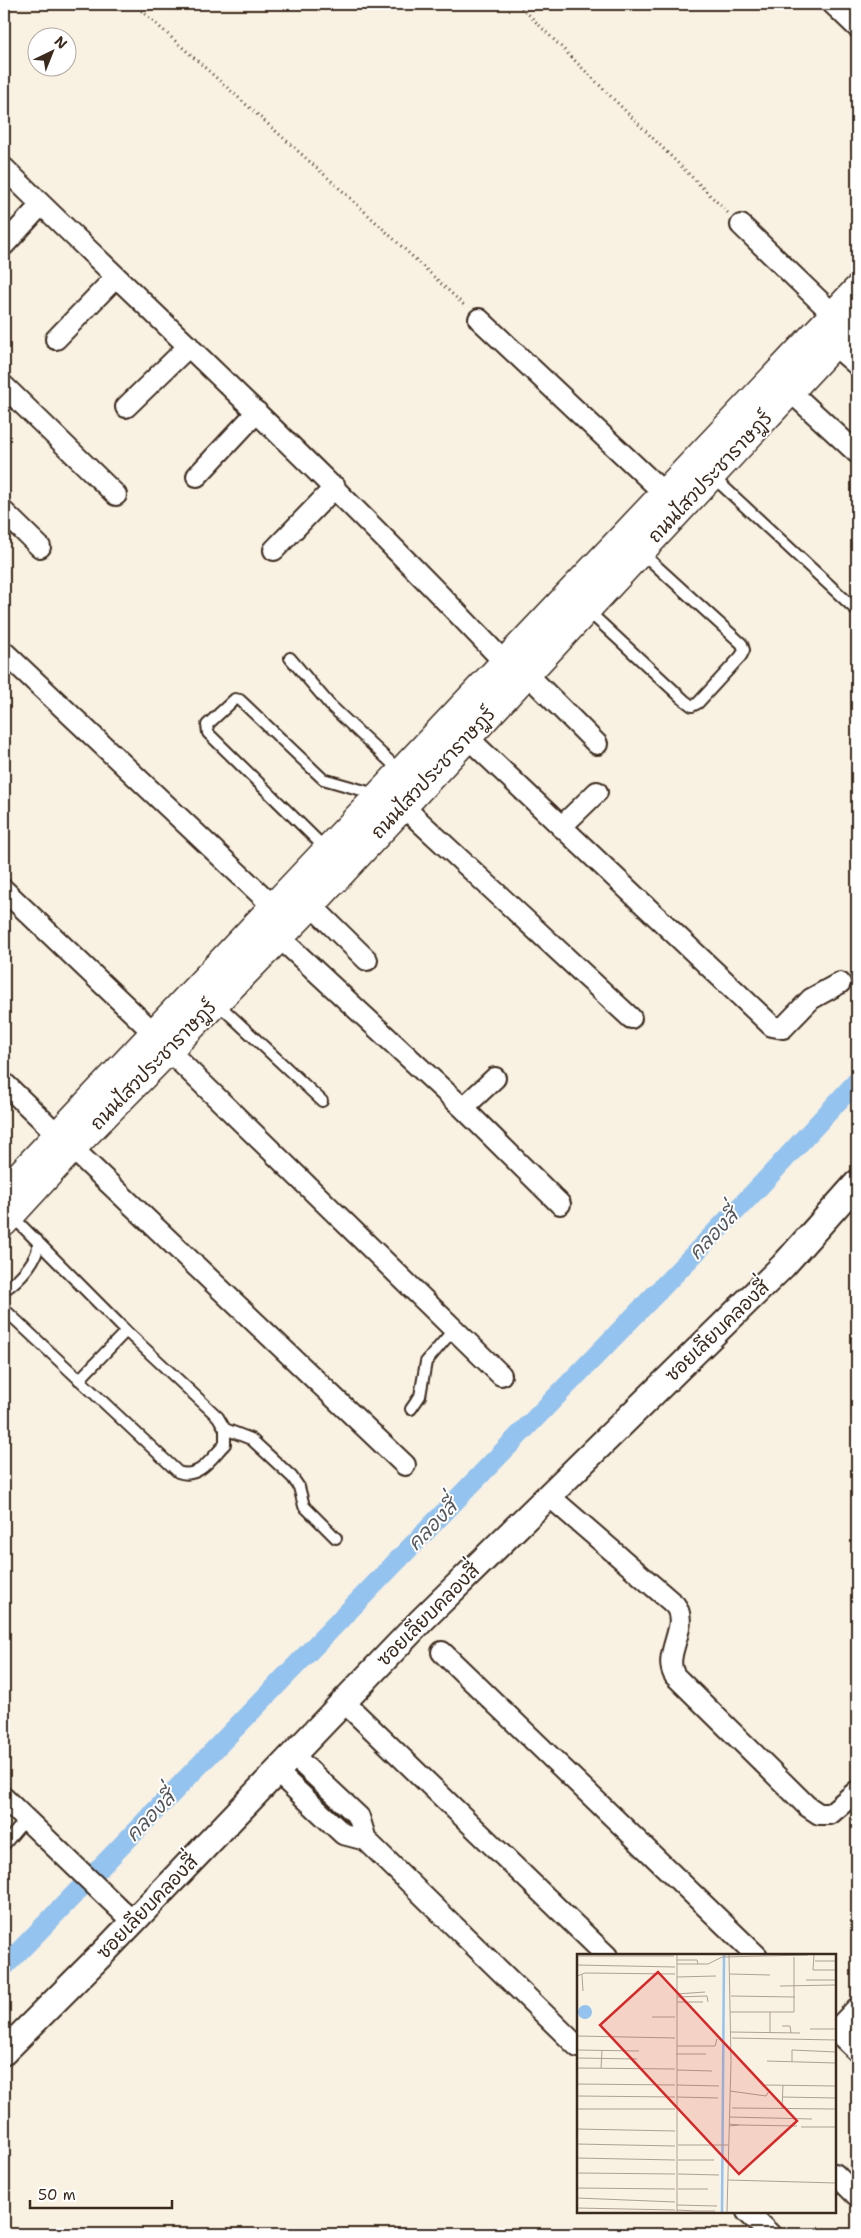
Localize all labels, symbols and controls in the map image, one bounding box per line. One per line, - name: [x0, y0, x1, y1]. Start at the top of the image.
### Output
- north arrow: [28, 28, 78, 78]
- text: N: [51, 32, 71, 53]
- street label: ถนนไสวประชาราษฎร์: [642, 405, 778, 548]
- street label: ถนนไสวประชาราษฎร์: [365, 701, 501, 844]
- street label: ถนนไสวประชาราษฎร์: [85, 994, 222, 1135]
- water label: คลองสี่: [679, 1196, 747, 1265]
- street label: ซอยเลียบคลองสี่: [656, 1270, 775, 1387]
- water label: คลองสี่: [398, 1487, 466, 1556]
- street label: ซอยเลียบคลองสี่: [368, 1554, 486, 1672]
- water label: คลองสี่: [116, 1778, 184, 1847]
- street label: ซอยเลียบคลองสี่: [87, 1845, 204, 1964]
- inset map: [577, 1954, 836, 2213]
- scale bar: [30, 2178, 172, 2210]
- text: 50 m: [38, 2185, 76, 2205]

